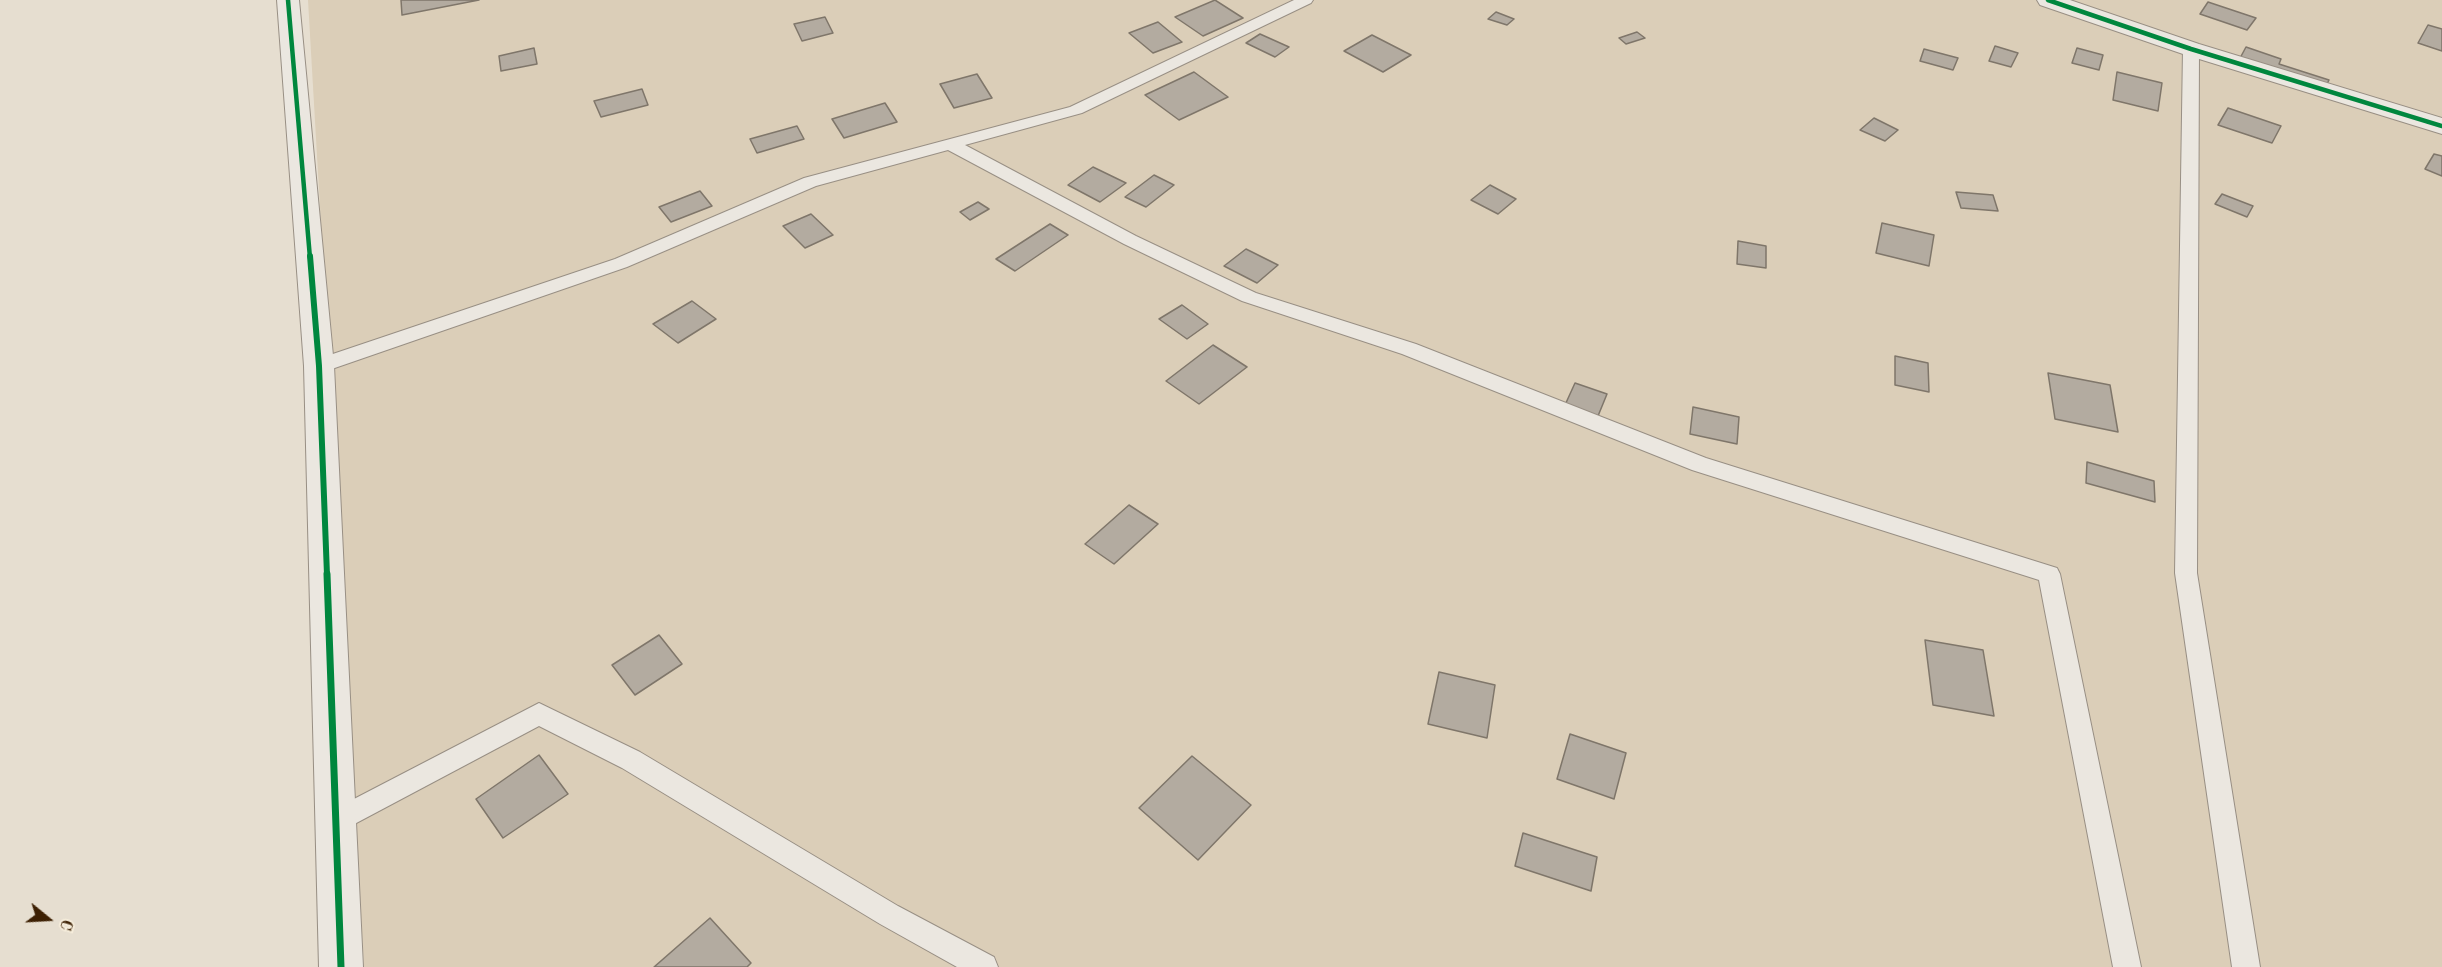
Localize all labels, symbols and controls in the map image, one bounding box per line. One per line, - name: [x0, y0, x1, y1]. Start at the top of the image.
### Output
- north arrow: [18, 889, 78, 949]
- text: С: [56, 917, 74, 932]

